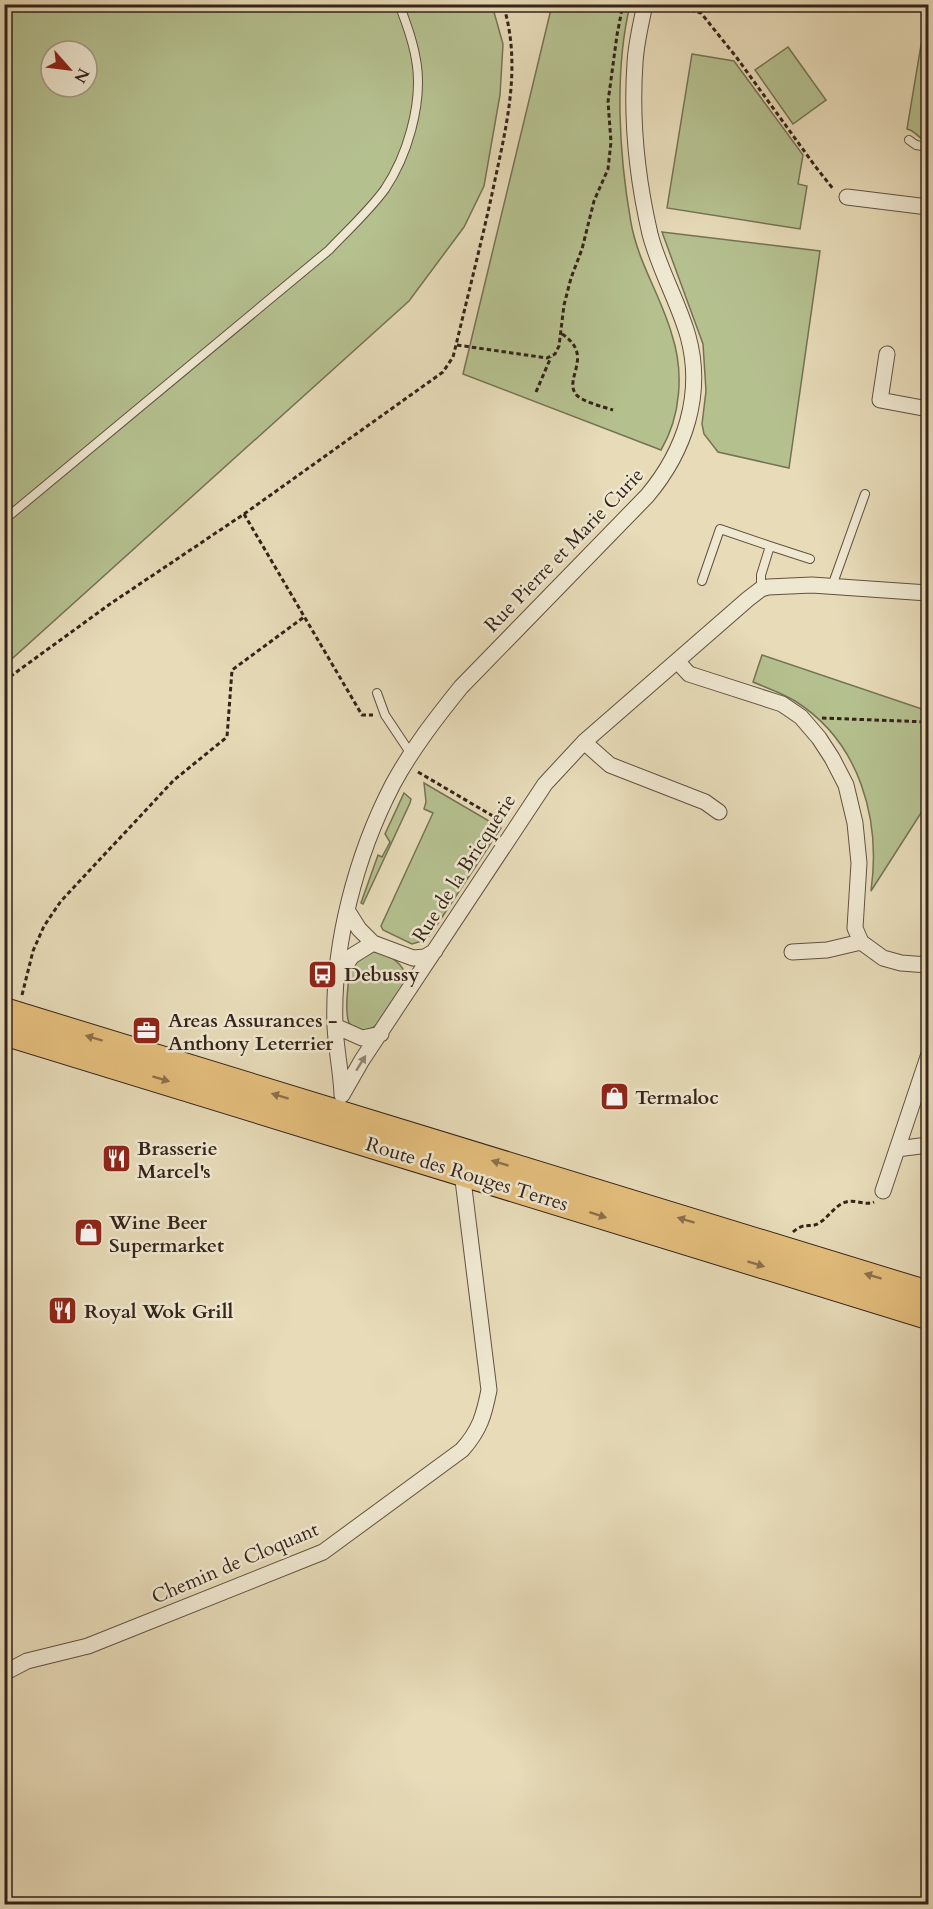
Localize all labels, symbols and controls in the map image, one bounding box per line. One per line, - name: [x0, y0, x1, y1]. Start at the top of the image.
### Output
- north arrow: [39, 39, 99, 99]
- text: N: [68, 64, 94, 87]
- street label: Rue Pierre et Marie Curie: [478, 462, 650, 638]
- street label: Rue de la Bricquerie: [406, 789, 522, 947]
- bus stop icon: Debussy: [307, 958, 339, 990]
- place label: Debussy: [344, 961, 420, 988]
- place label: Areas Assurances - Anthony Leterrier: [168, 1007, 337, 1057]
- office icon: Areas Assurances - Anthony Leterrier: [131, 1015, 163, 1047]
- one-way arrow: [85, 1033, 103, 1043]
- one-way arrow: [355, 1055, 366, 1071]
- one-way arrow: [152, 1075, 170, 1084]
- shop icon: Termaloc: [598, 1081, 630, 1113]
- place label: Termaloc: [635, 1084, 719, 1111]
- one-way arrow: [271, 1091, 289, 1100]
- street label: Route des Rouges Terres: [362, 1130, 572, 1218]
- place label: Brasserie Marcel's: [137, 1135, 218, 1185]
- restaurant icon: Brasserie Marcel's: [100, 1143, 132, 1175]
- one-way arrow: [490, 1158, 508, 1167]
- place label: Wine Beer Supermarket: [108, 1209, 224, 1259]
- one-way arrow: [589, 1210, 607, 1220]
- one-way arrow: [677, 1214, 695, 1224]
- shop icon: Wine Beer Supermarket: [72, 1217, 104, 1249]
- one-way arrow: [747, 1260, 765, 1269]
- one-way arrow: [864, 1271, 882, 1281]
- restaurant icon: Royal Wok Grill: [47, 1295, 79, 1327]
- place label: Royal Wok Grill: [84, 1298, 233, 1325]
- street label: Chemin de Cloquant: [147, 1515, 323, 1610]

